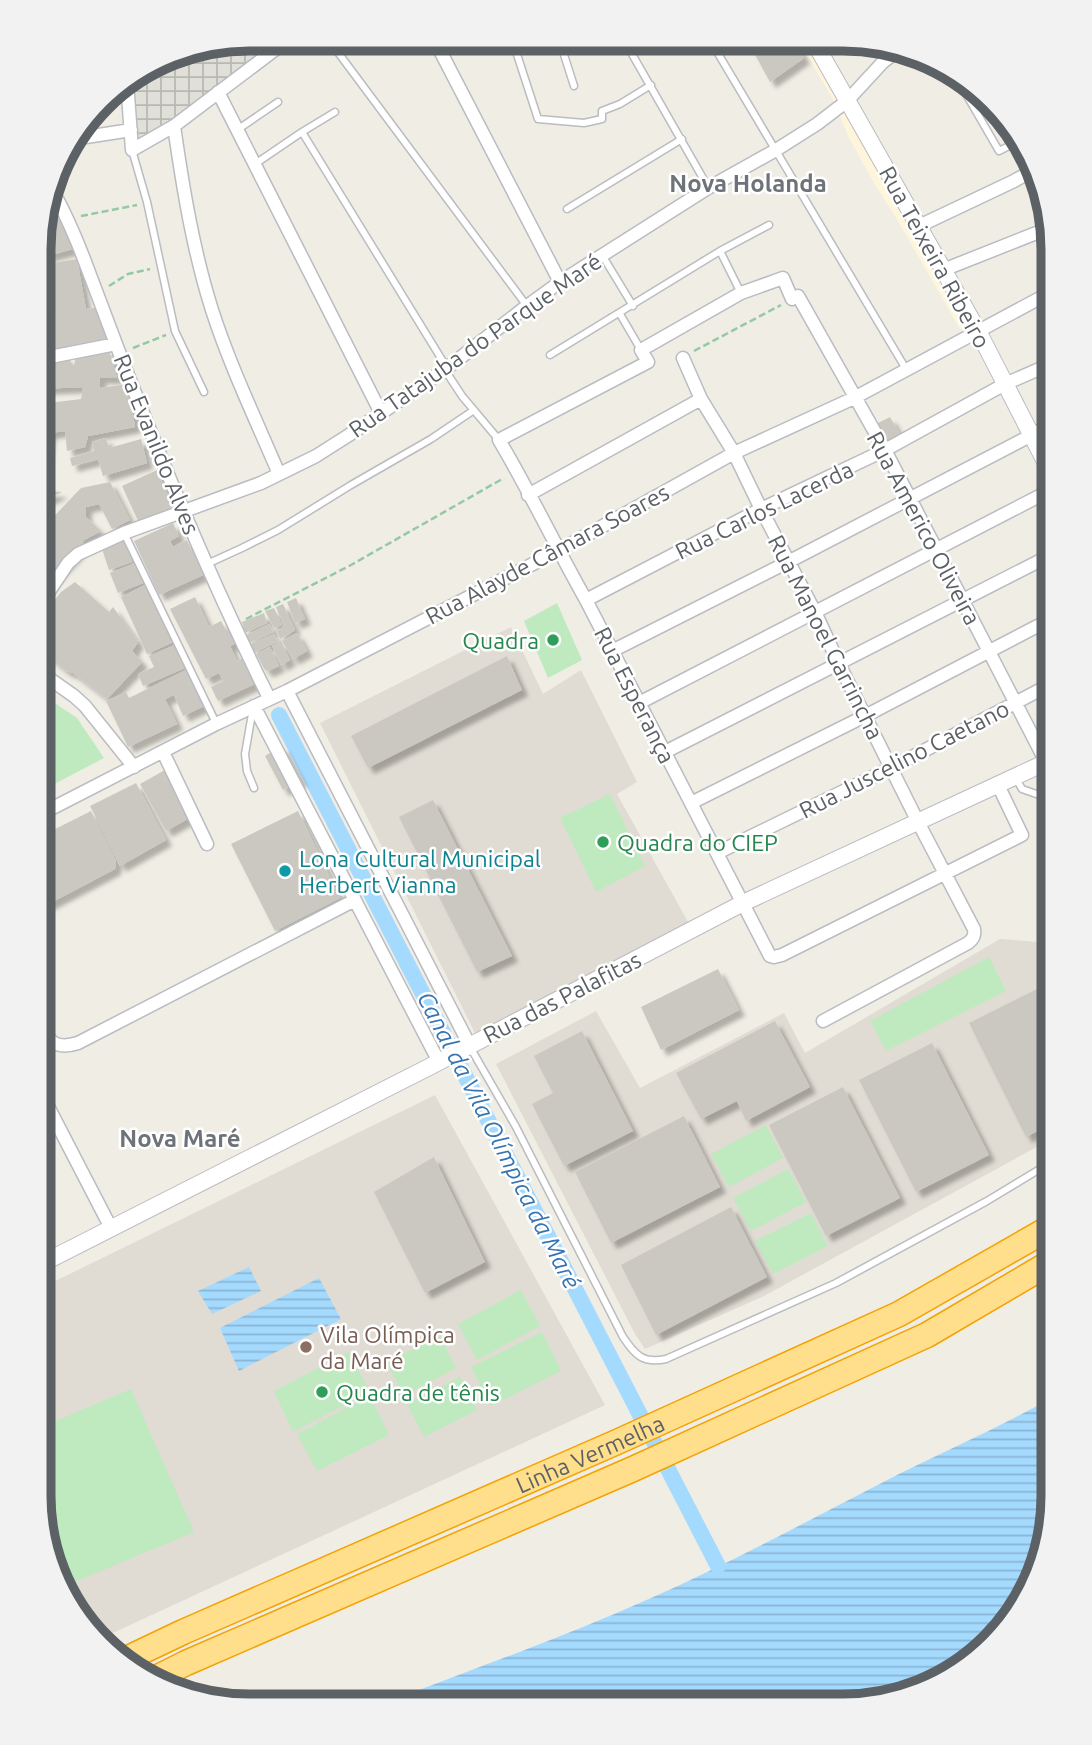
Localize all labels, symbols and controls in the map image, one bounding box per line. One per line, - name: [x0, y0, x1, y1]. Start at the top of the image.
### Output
- street label: Rua Teixeira Ribeiro: [875, 162, 995, 352]
- district label: Nova Holanda: [669, 170, 827, 197]
- street label: Rua Tatajuba do Parque Maré: [344, 248, 606, 442]
- street label: Rua Evanildo Alves: [109, 350, 205, 538]
- street label: Rua Americo Oliveira: [862, 427, 986, 629]
- street label: Rua Carlos Lacerda: [671, 456, 857, 564]
- street label: Rua Alayde Câmara Soares: [421, 479, 673, 629]
- street label: Rua Manoel Garrincha: [764, 531, 888, 743]
- street label: Rua Esperança: [590, 623, 680, 767]
- place label: Quadra: [462, 628, 539, 653]
- marker: Quadra: [545, 632, 561, 648]
- street label: Rua Juscelino Caetano: [795, 695, 1013, 823]
- place label: Quadra do CIEP: [617, 830, 778, 855]
- marker: Quadra do CIEP: [595, 834, 611, 850]
- place label: Lona Cultural Municipal Herbert Vianna: [299, 846, 541, 897]
- marker: Lona Cultural Municipal Herbert Vianna: [277, 863, 293, 879]
- street label: Rua das Palafitas: [479, 946, 645, 1048]
- water label: Canal da Vila Olímpica da Maré: [412, 987, 586, 1293]
- district label: Nova Maré: [119, 1125, 241, 1152]
- place label: Vila Olímpica da Maré: [320, 1322, 455, 1373]
- marker: Vila Olímpica da Maré: [298, 1339, 314, 1355]
- place label: Quadra de tênis: [336, 1380, 500, 1405]
- marker: Quadra de tênis: [314, 1384, 330, 1400]
- street label: Linha Vermelha: [512, 1410, 668, 1497]

